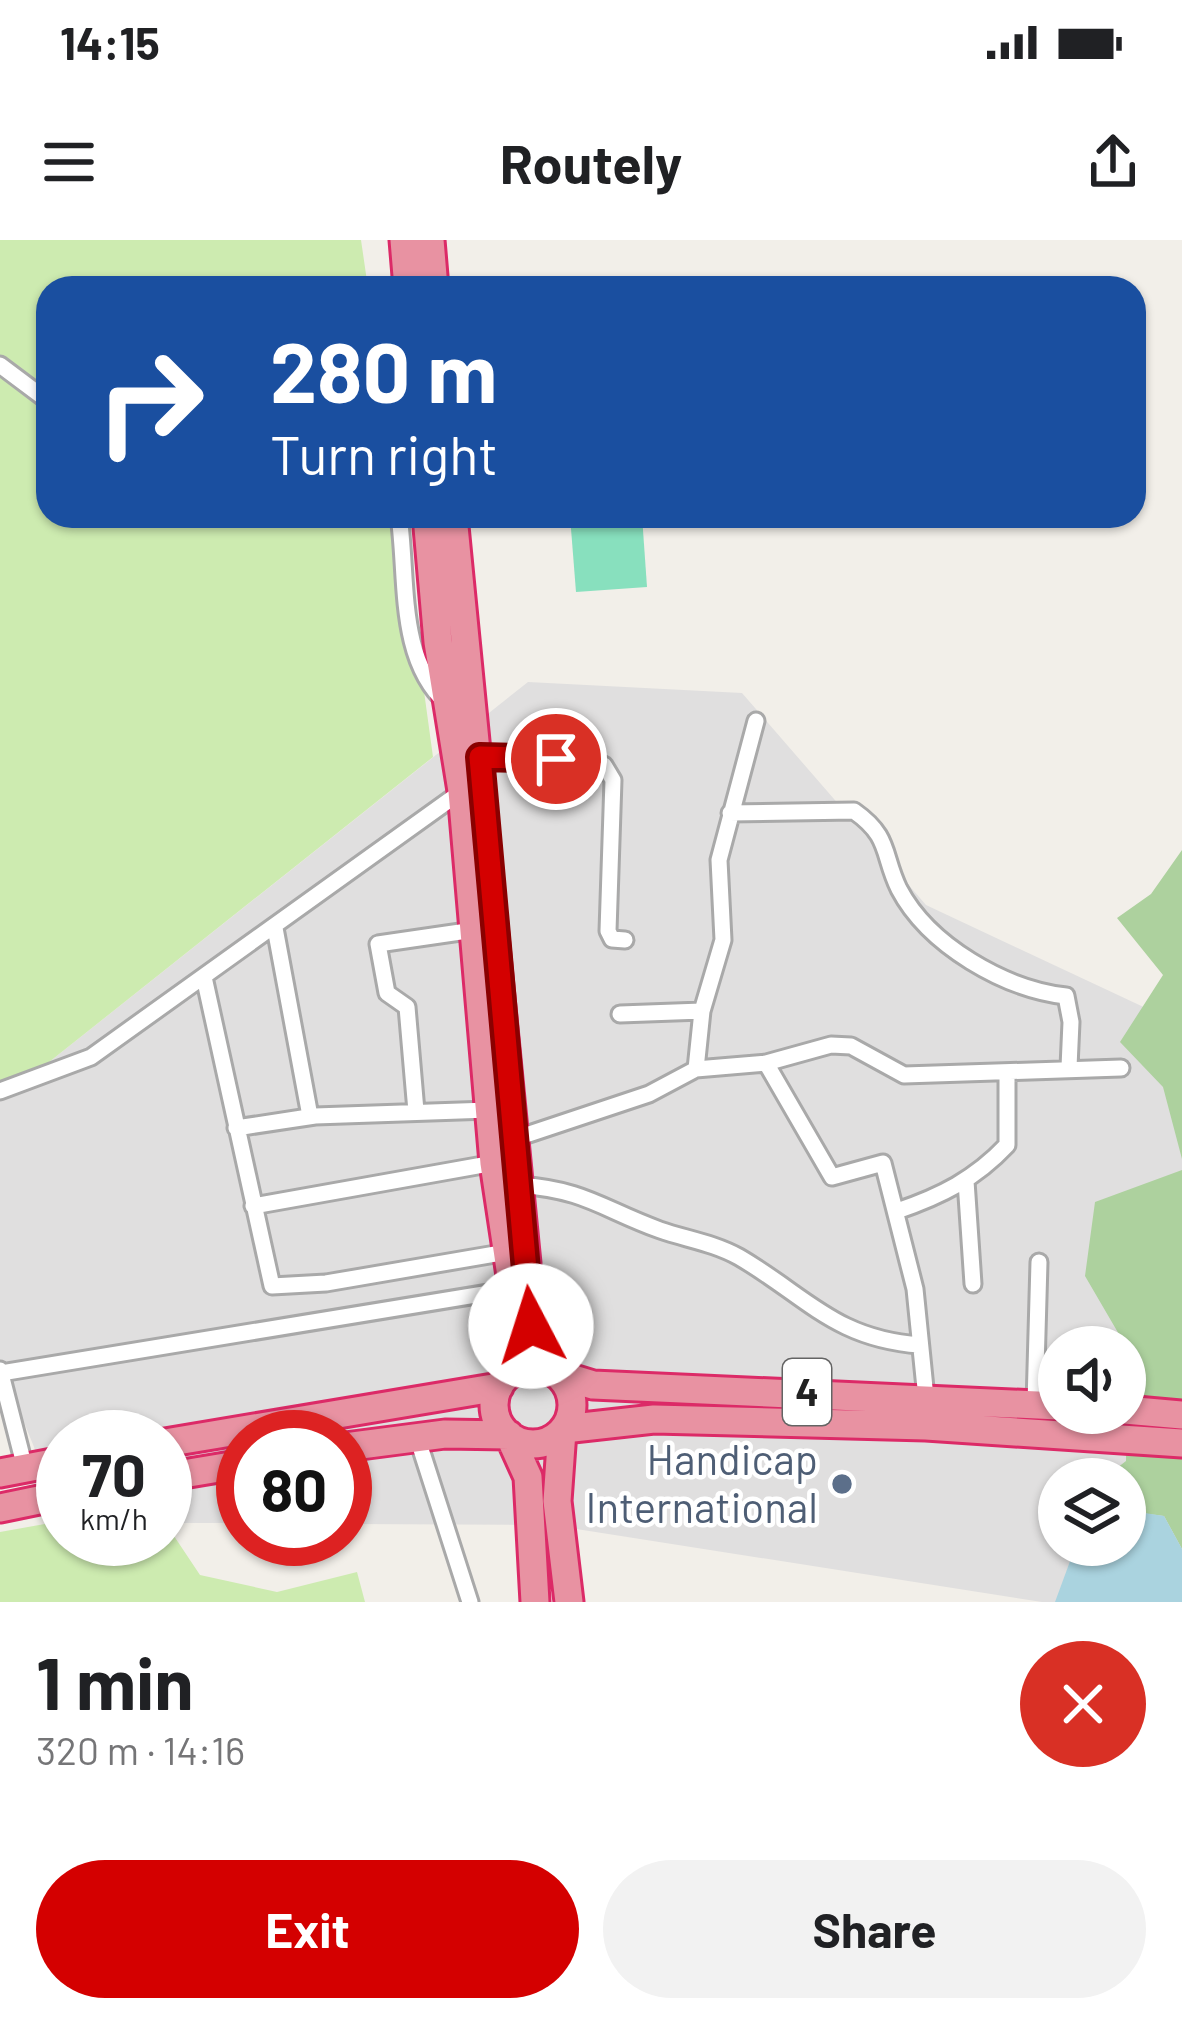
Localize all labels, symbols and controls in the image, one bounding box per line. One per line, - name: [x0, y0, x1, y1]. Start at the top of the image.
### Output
- text: 14:15: [60, 15, 160, 69]
- icon: menu: [36, 129, 102, 195]
- icon: share: [1080, 129, 1146, 195]
- text: Routely: [500, 130, 682, 195]
- text: 280 m: [270, 319, 497, 420]
- icon: right: [72, 324, 228, 480]
- text: Turn right: [270, 421, 498, 486]
- pin: [505, 708, 607, 810]
- icon: arrive: [523, 726, 589, 792]
- position arrow: [468, 1263, 594, 1389]
- map controls: [1038, 1326, 1146, 1566]
- button: sound: [1038, 1326, 1146, 1434]
- road number: 4: [783, 1359, 831, 1425]
- speed limit sign: 80: [216, 1410, 372, 1566]
- place label: Handicap International: [586, 1433, 818, 1531]
- text: 70: [82, 1437, 146, 1509]
- button: layers: [1038, 1458, 1146, 1566]
- marker: Handicap International: [829, 1471, 855, 1497]
- text: km/h: [80, 1500, 148, 1536]
- text: 1 min: [36, 1638, 194, 1724]
- button: close: [1020, 1641, 1146, 1767]
- text: 320 m · 14:16: [36, 1726, 245, 1773]
- button: Exit: [36, 1860, 579, 1998]
- button: Share: [603, 1860, 1146, 1998]

